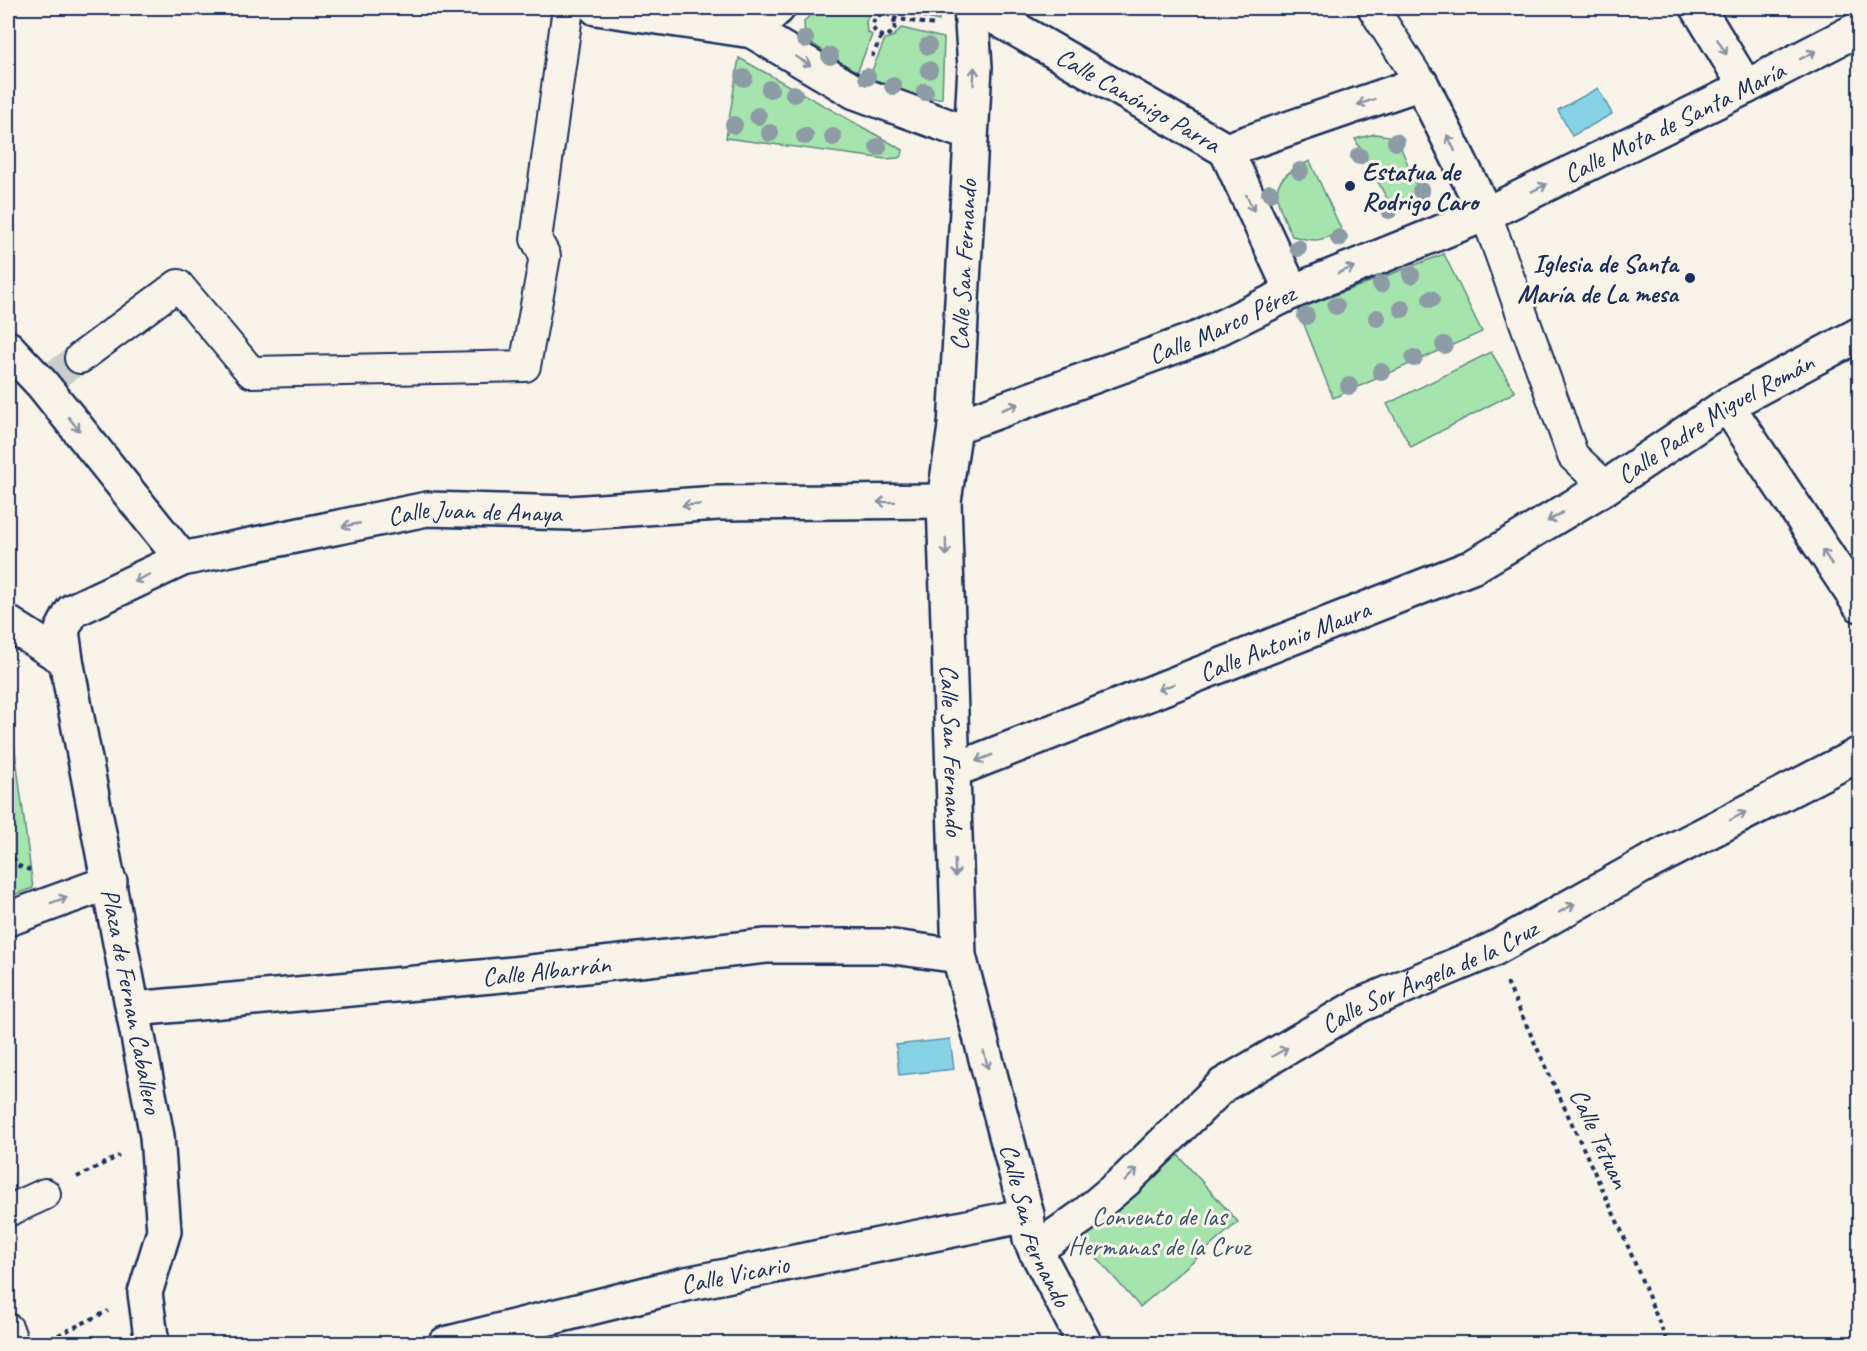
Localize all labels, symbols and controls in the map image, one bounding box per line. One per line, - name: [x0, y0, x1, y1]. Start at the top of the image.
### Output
- one-way arrow: [1716, 38, 1728, 55]
- street label: Calle Canónigo Parra: [1050, 40, 1228, 161]
- one-way arrow: [1798, 49, 1816, 60]
- street label: Calle Mota de Santa María: [1558, 53, 1792, 191]
- one-way arrow: [794, 56, 811, 68]
- one-way arrow: [969, 66, 980, 86]
- one-way arrow: [1357, 97, 1376, 108]
- one-way arrow: [1445, 134, 1456, 152]
- place label: Estatua de Rodrigo Caro: [1362, 155, 1481, 218]
- street label: Calle San Fernando: [943, 177, 985, 351]
- marker: Estatua de Rodrigo Caro: [1343, 179, 1357, 193]
- one-way arrow: [1529, 182, 1547, 194]
- one-way arrow: [1245, 193, 1257, 211]
- place label: Iglesia de Santa María de La mesa: [1517, 247, 1680, 310]
- one-way arrow: [1336, 264, 1355, 275]
- marker: Iglesia de Santa María de La mesa: [1683, 271, 1697, 285]
- street label: Calle Marco Pérez: [1144, 276, 1303, 372]
- street label: Calle Padre Miguel Román: [1611, 345, 1821, 492]
- one-way arrow: [1000, 400, 1019, 411]
- one-way arrow: [67, 416, 80, 432]
- street label: Calle Juan de Anaya: [385, 493, 564, 534]
- one-way arrow: [876, 496, 896, 508]
- one-way arrow: [681, 500, 701, 511]
- one-way arrow: [1547, 511, 1564, 523]
- one-way arrow: [341, 520, 361, 531]
- one-way arrow: [940, 537, 951, 557]
- one-way arrow: [1821, 549, 1833, 565]
- one-way arrow: [134, 572, 152, 584]
- street label: Calle Antonio Maura: [1194, 592, 1376, 689]
- street label: Calle San Fernando: [932, 664, 971, 838]
- one-way arrow: [1157, 682, 1176, 693]
- one-way arrow: [976, 753, 994, 764]
- one-way arrow: [1729, 809, 1747, 821]
- one-way arrow: [950, 858, 961, 878]
- street label: Plaza de Fernan Caballero: [94, 886, 170, 1118]
- one-way arrow: [49, 894, 67, 905]
- one-way arrow: [1557, 902, 1575, 913]
- street label: Calle Sor Ángela de la Cruz: [1315, 911, 1546, 1041]
- street label: Calle Albarrán: [481, 947, 613, 994]
- one-way arrow: [1271, 1045, 1288, 1057]
- one-way arrow: [981, 1050, 992, 1069]
- street label: Calle Tetuan: [1562, 1083, 1638, 1195]
- street label: Calle San Fernando: [992, 1140, 1079, 1314]
- one-way arrow: [1123, 1167, 1138, 1182]
- park label: Convento de las Hermanas de la Cruz: [1068, 1200, 1253, 1263]
- street label: Calle Vicario: [678, 1247, 793, 1302]

